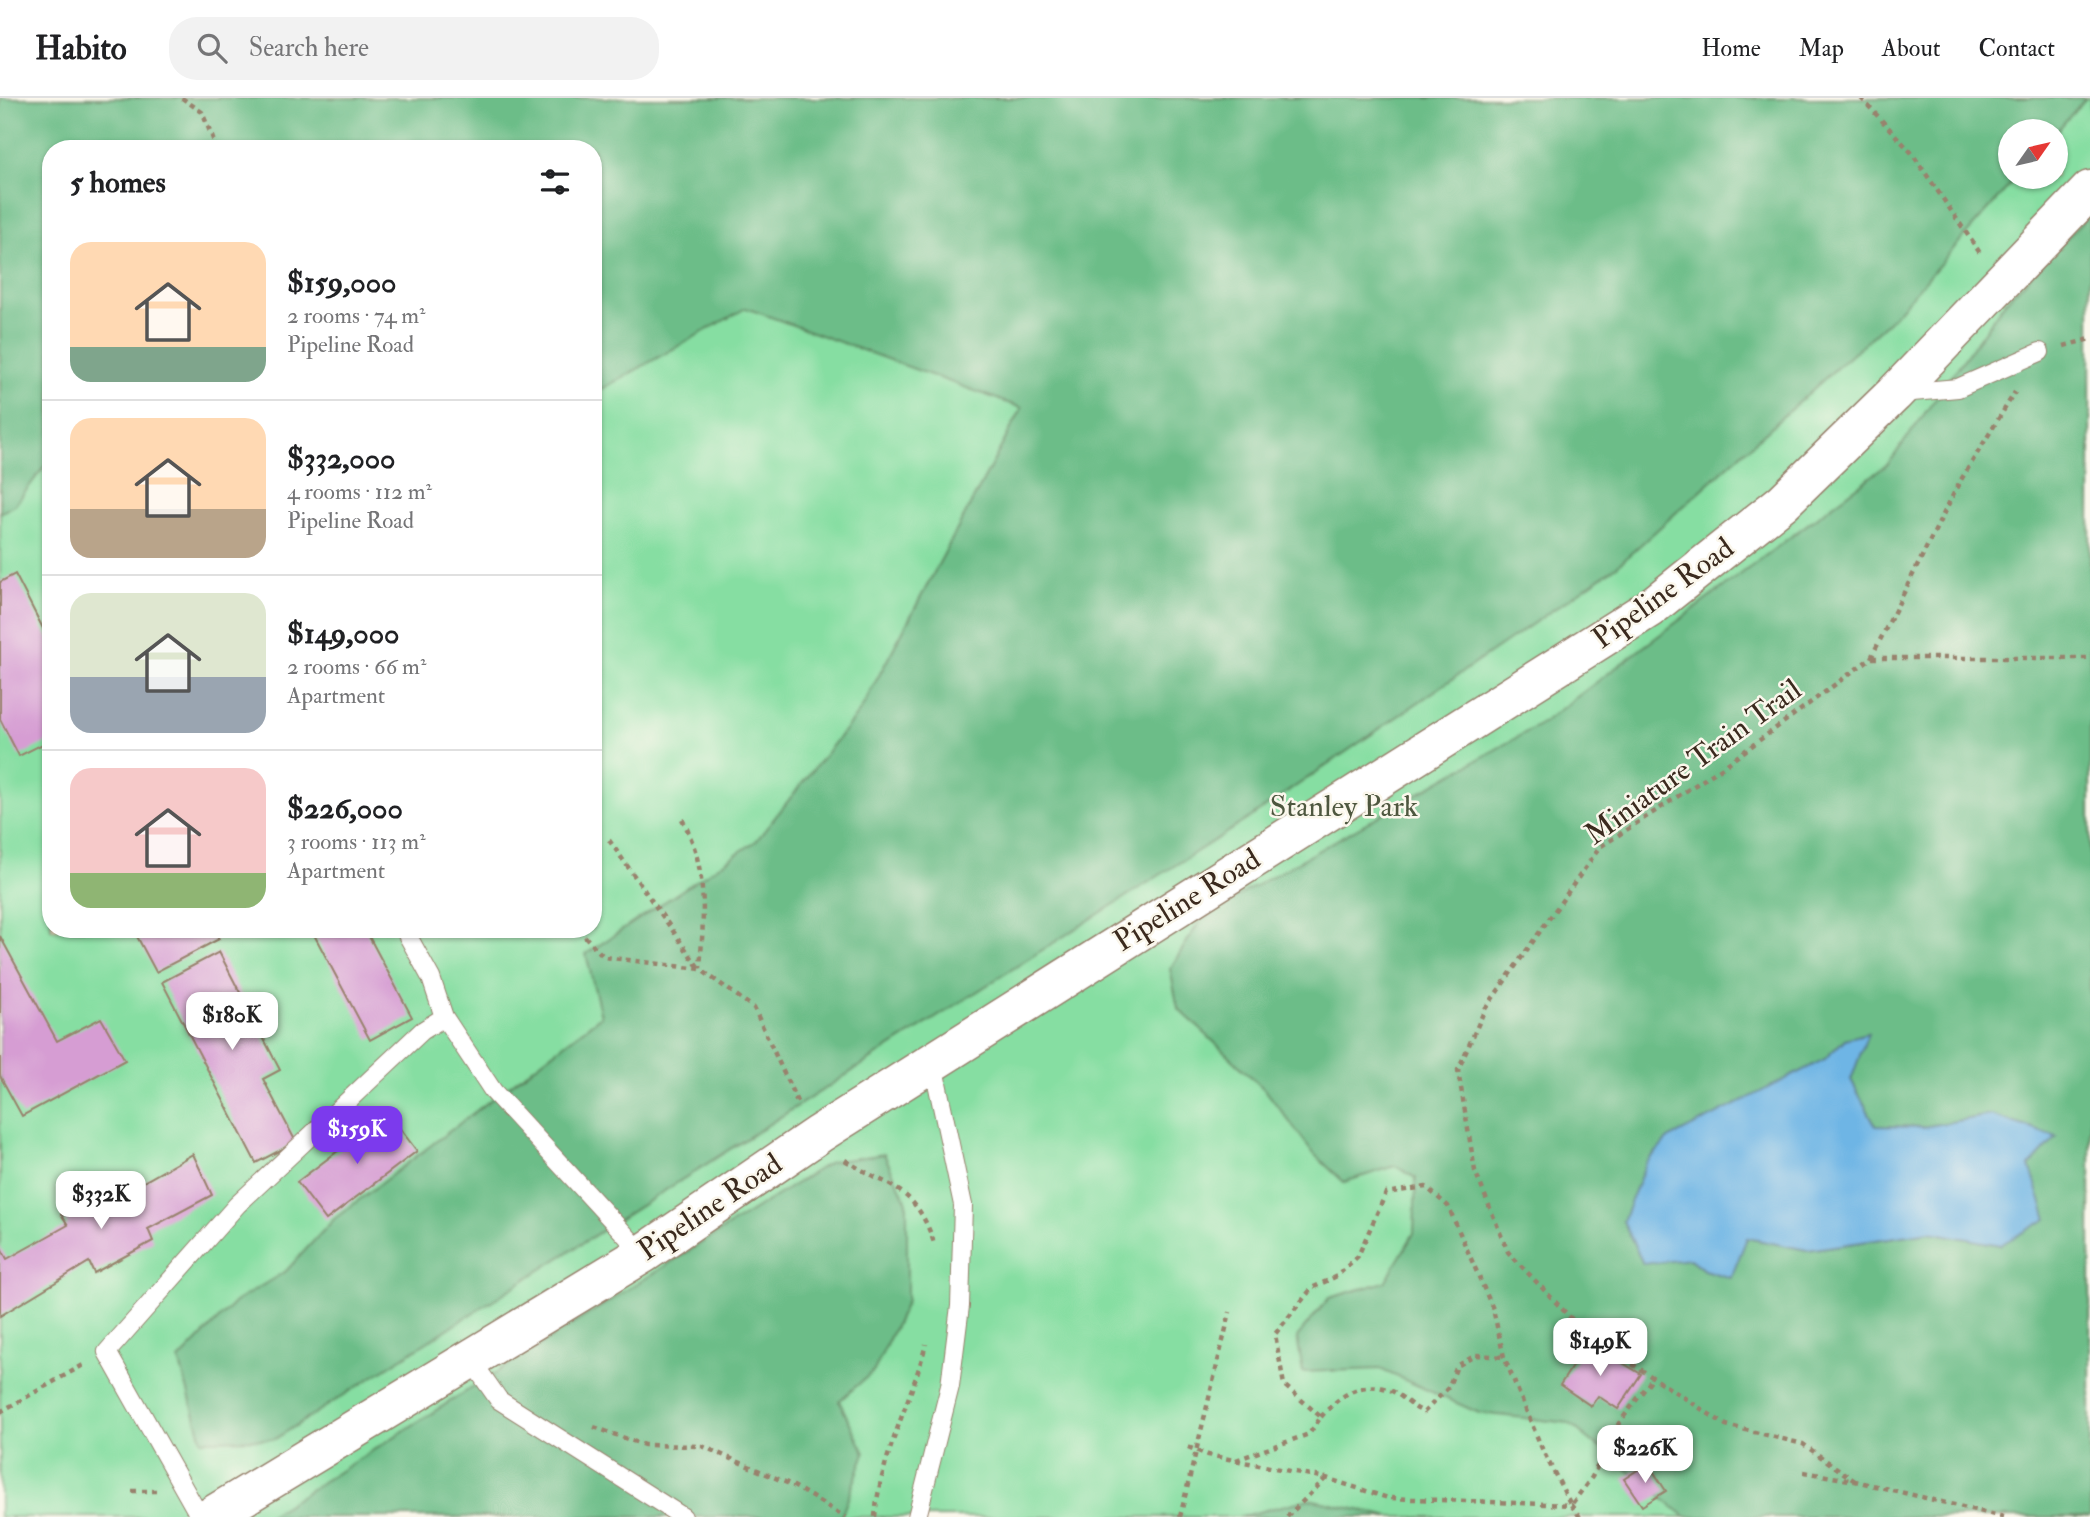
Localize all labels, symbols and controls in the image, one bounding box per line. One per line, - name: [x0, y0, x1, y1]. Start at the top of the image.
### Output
- search box: [169, 17, 659, 80]
- text: Habito: [35, 28, 127, 69]
- icon: search: [193, 29, 231, 67]
- text: Search here: [249, 32, 369, 64]
- text: Home: [1701, 33, 1761, 64]
- text: Map: [1799, 33, 1844, 64]
- text: About: [1882, 33, 1941, 64]
- text: Contact: [1979, 33, 2055, 64]
- north arrow: [1998, 119, 2068, 189]
- map controls: [1998, 119, 2068, 189]
- icon: filters: [536, 163, 574, 201]
- text: 5 homes: [70, 164, 166, 201]
- text: $159,000: [287, 264, 396, 301]
- icon: home: [126, 270, 210, 354]
- text: 2 rooms · 74 m²: [287, 301, 426, 330]
- text: Pipeline Road: [287, 330, 414, 359]
- text: $332,000: [287, 440, 396, 477]
- icon: home: [126, 446, 210, 530]
- text: 4 rooms · 112 m²: [287, 477, 432, 506]
- text: Pipeline Road: [287, 506, 414, 535]
- street label: Pipeline Road: [1585, 529, 1741, 657]
- text: $149,000: [287, 615, 400, 652]
- icon: home: [126, 621, 210, 705]
- text: 2 rooms · 66 m²: [287, 652, 426, 681]
- street label: Miniature Train Trail: [1578, 671, 1809, 853]
- text: Apartment: [287, 681, 385, 710]
- park label: Stanley Park: [1270, 788, 1418, 825]
- text: $226,000: [287, 790, 403, 827]
- icon: home: [126, 796, 210, 880]
- text: 3 rooms · 113 m²: [287, 827, 426, 856]
- street label: Pipeline Road: [1107, 840, 1267, 960]
- text: Apartment: [287, 856, 385, 885]
- pin: $180K: [183, 992, 281, 1052]
- text: $180K: [202, 1000, 262, 1029]
- pin: $159K: [308, 1107, 406, 1166]
- text: $159K: [327, 1114, 387, 1143]
- street label: Pipeline Road: [631, 1145, 789, 1269]
- pin: $332K: [52, 1172, 150, 1231]
- text: $332K: [72, 1179, 130, 1208]
- pin: $149K: [1551, 1318, 1649, 1378]
- text: $149K: [1569, 1326, 1631, 1355]
- pin: $226K: [1596, 1426, 1694, 1485]
- text: $226K: [1613, 1433, 1677, 1462]

